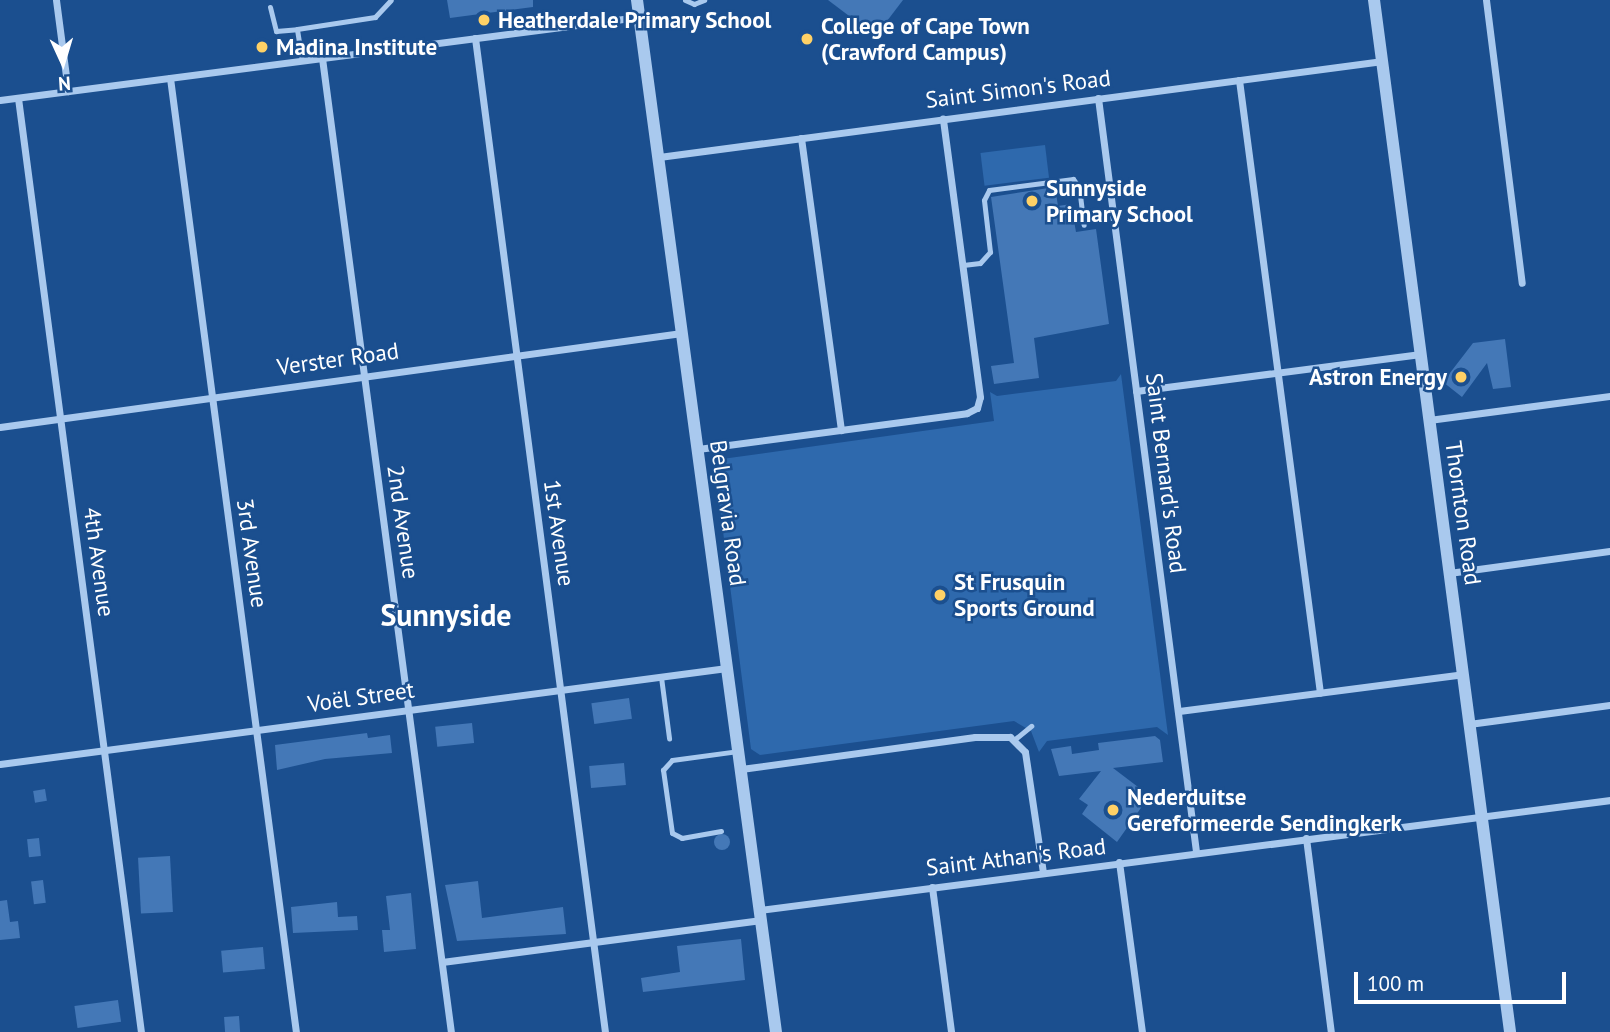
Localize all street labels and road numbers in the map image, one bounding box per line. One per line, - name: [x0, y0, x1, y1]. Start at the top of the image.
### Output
- street label: Saint Simon's Road: [924, 64, 1112, 114]
- street label: Verster Road: [275, 337, 401, 381]
- street label: Saint Bernard's Road: [1140, 371, 1192, 575]
- street label: Belgravia Road: [704, 438, 752, 588]
- street label: Thornton Road: [1439, 439, 1487, 587]
- street label: 2nd Avenue: [381, 463, 425, 581]
- street label: 1st Avenue: [538, 478, 580, 588]
- street label: 3rd Avenue: [231, 496, 273, 610]
- street label: 4th Avenue: [78, 505, 120, 619]
- street label: Voël Street: [306, 676, 416, 718]
- street label: Saint Athan's Road: [924, 832, 1108, 882]

